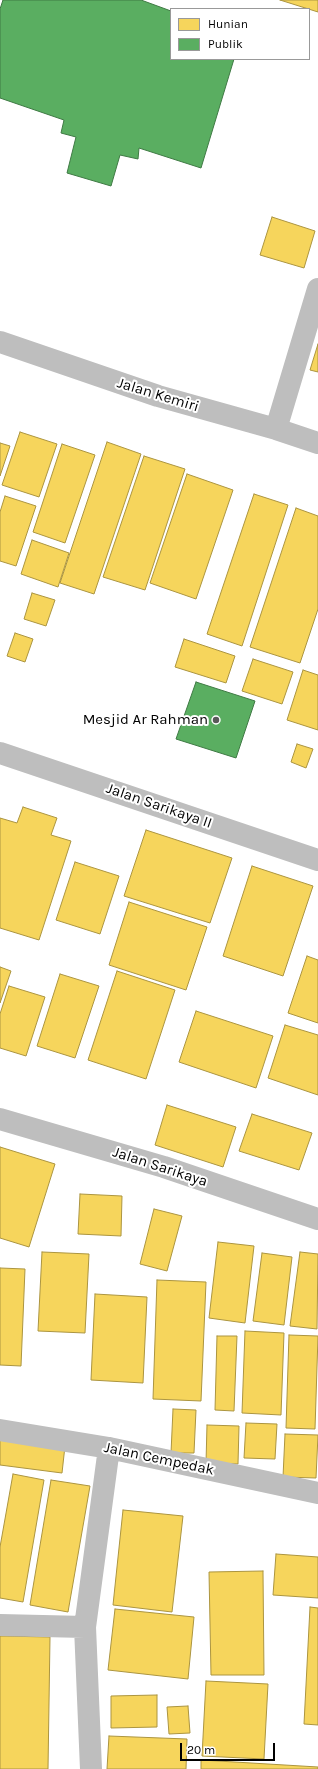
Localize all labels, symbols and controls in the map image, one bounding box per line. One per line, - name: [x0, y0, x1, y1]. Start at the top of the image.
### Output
- legend: [170, 8, 310, 60]
- text: Hunian: [208, 17, 248, 31]
- text: Publik: [208, 37, 243, 51]
- street label: Jalan Kemiri: [115, 374, 201, 416]
- place label: Mesjid Ar Rahman: [83, 711, 208, 729]
- marker: Mesjid Ar Rahman: [211, 715, 221, 725]
- street label: Jalan Sarikaya II: [104, 780, 214, 832]
- street label: Jalan Sarikaya: [110, 1143, 210, 1191]
- street label: Jalan Cempedak: [102, 1439, 216, 1479]
- scale bar: [182, 1735, 277, 1761]
- text: 20 m: [187, 1743, 215, 1757]

